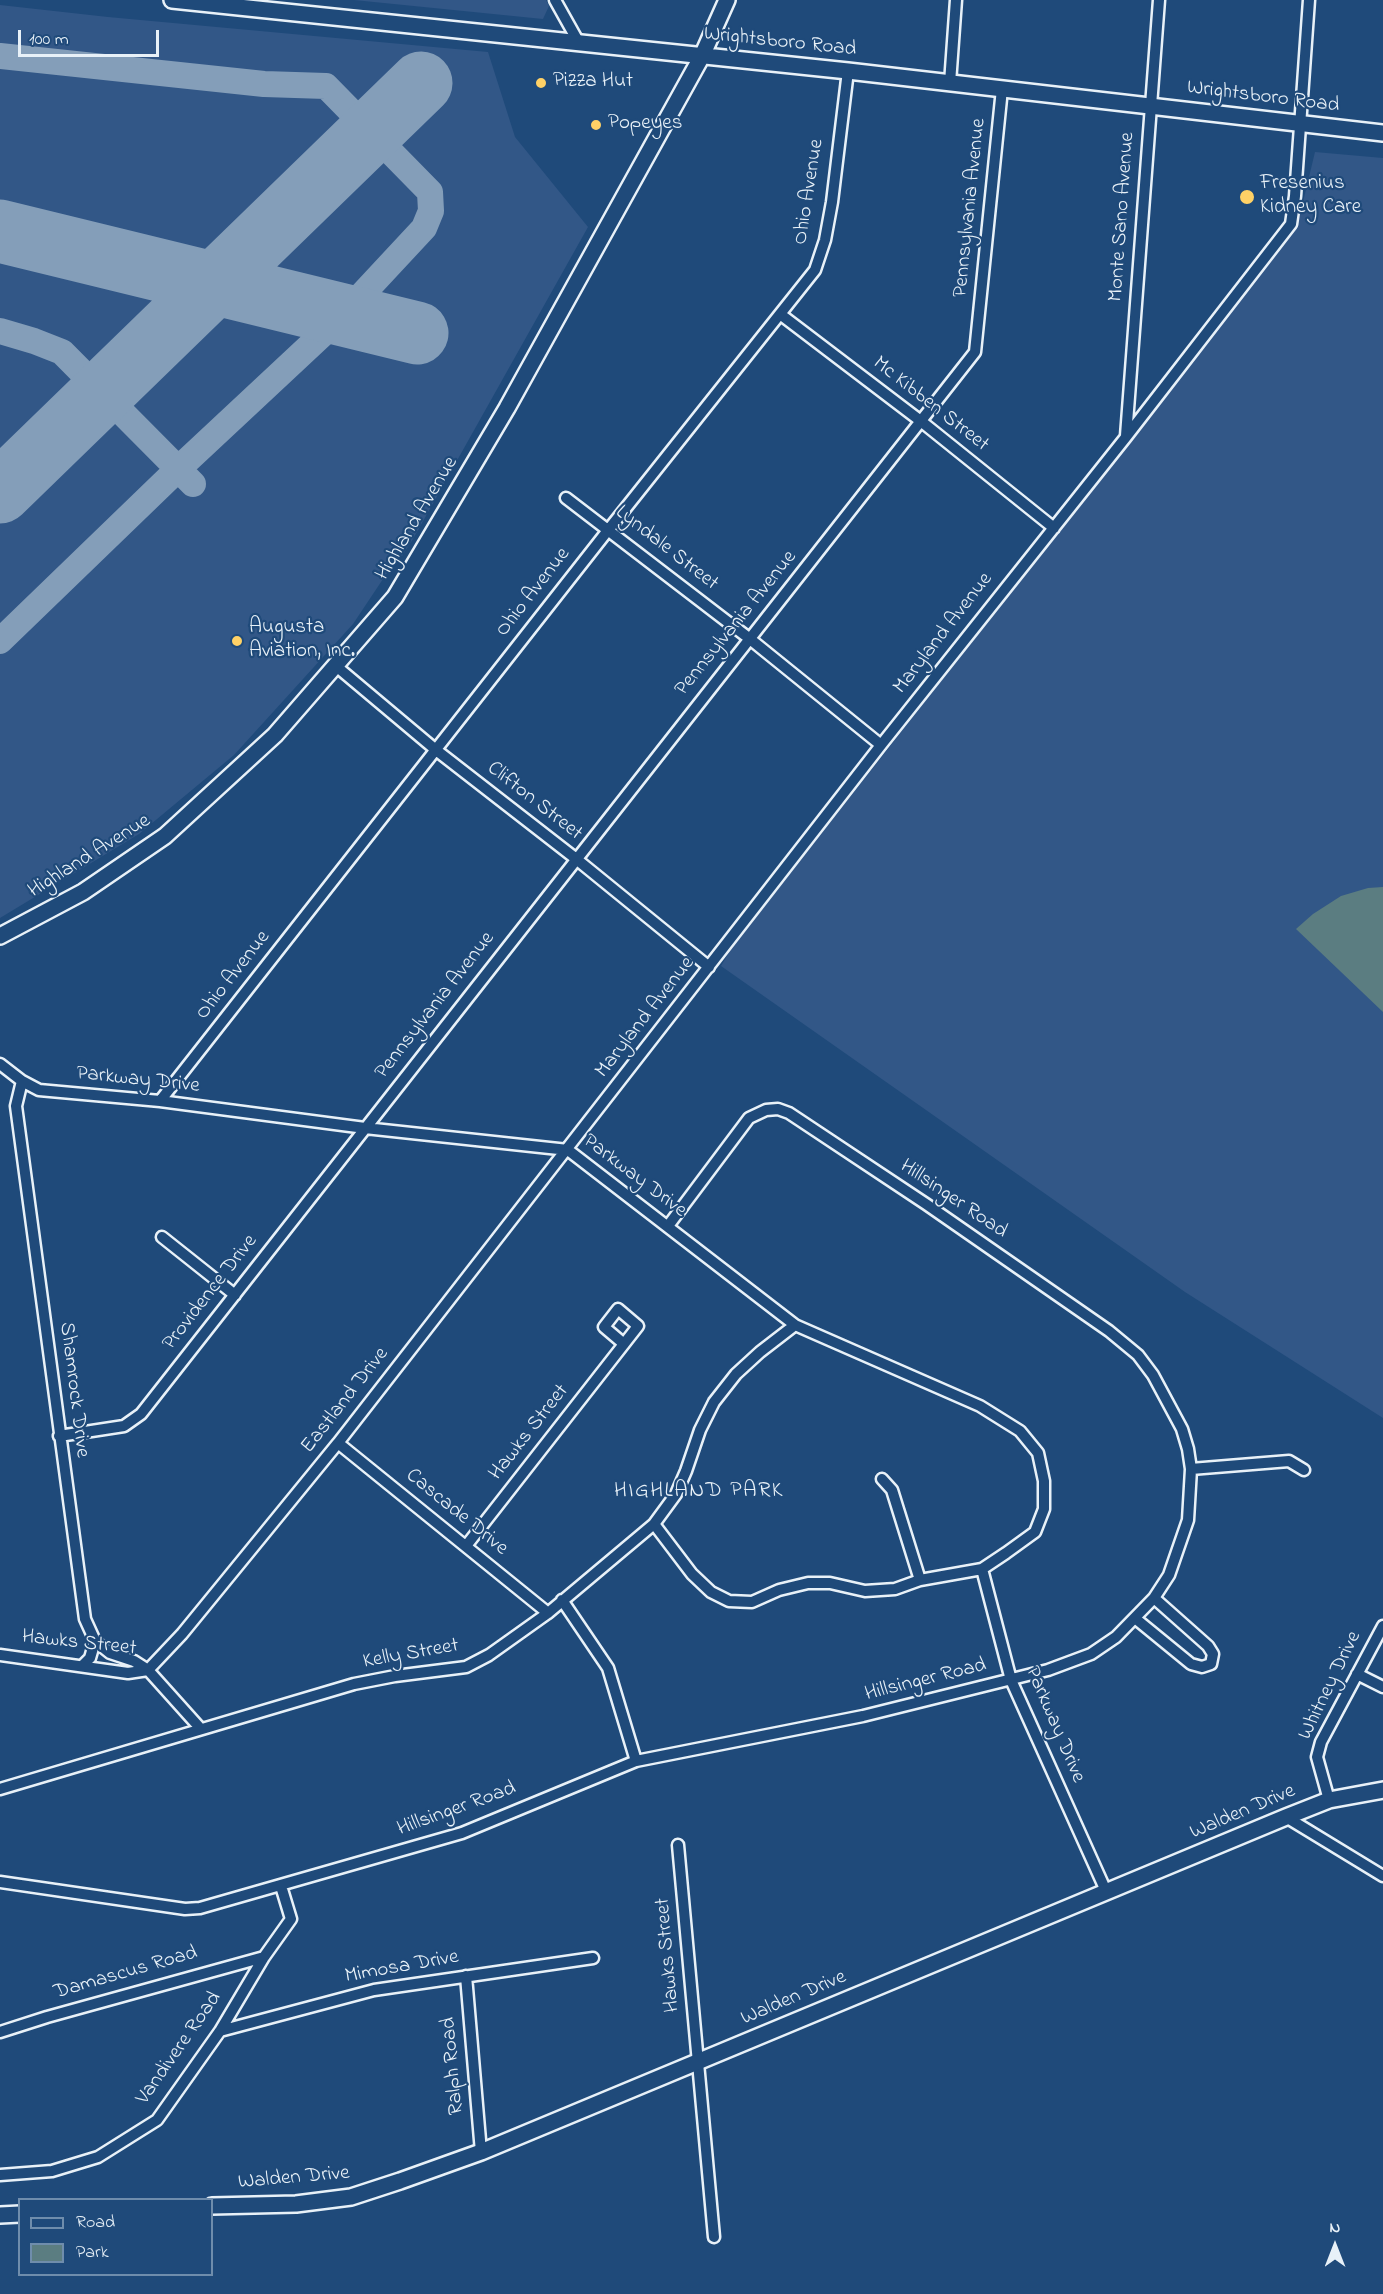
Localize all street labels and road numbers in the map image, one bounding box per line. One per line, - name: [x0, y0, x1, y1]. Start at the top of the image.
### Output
- street label: Wrightsboro Road: [702, 22, 858, 64]
- street label: Wrightsboro Road: [1185, 76, 1341, 120]
- street label: Pennsylvania Avenue: [949, 117, 993, 299]
- street label: Monte Sano Avenue: [1105, 131, 1141, 303]
- street label: Ohio Avenue: [789, 137, 831, 247]
- street label: Mc Kibben Street: [867, 352, 993, 458]
- street label: Highland Avenue: [371, 453, 465, 585]
- street label: Lyndale Street: [609, 501, 723, 597]
- street label: Ohio Avenue: [491, 543, 577, 643]
- street label: Pennsylvania Avenue: [671, 546, 803, 702]
- street label: Maryland Avenue: [889, 568, 999, 700]
- street label: Clifton Street: [481, 757, 587, 847]
- street label: Highland Avenue: [24, 809, 156, 905]
- street label: Ohio Avenue: [191, 926, 277, 1026]
- street label: Pennsylvania Avenue: [371, 927, 501, 1085]
- street label: Maryland Avenue: [591, 952, 701, 1084]
- street label: Parkway Drive: [75, 1062, 201, 1100]
- street label: Parkway Drive: [577, 1130, 691, 1224]
- street label: Hillsinger Road: [894, 1155, 1012, 1245]
- street label: Providence Drive: [158, 1230, 264, 1356]
- street label: Shamrock Drive: [52, 1321, 94, 1459]
- street label: Eastland Drive: [297, 1343, 395, 1459]
- street label: Hawks Street: [485, 1380, 575, 1486]
- street label: Cascade Drive: [400, 1464, 512, 1562]
- street label: Hawks Street: [21, 1625, 137, 1663]
- street label: Whitney Drive: [1294, 1628, 1368, 1744]
- street label: Kelly Street: [361, 1634, 461, 1676]
- street label: Hillsinger Road: [863, 1654, 989, 1708]
- street label: Parkway Drive: [1018, 1663, 1090, 1787]
- street label: Hillsinger Road: [394, 1777, 520, 1843]
- street label: Walden Drive: [1187, 1780, 1299, 1846]
- street label: Hawks Street: [651, 1897, 687, 2013]
- street label: Damascus Road: [51, 1941, 201, 2007]
- street label: Mimosa Drive: [343, 1946, 461, 1990]
- street label: Walden Drive: [738, 1966, 850, 2032]
- street label: Vandivere Road: [132, 1988, 228, 2110]
- street label: Ralph Road: [437, 2016, 471, 2116]
- street label: Walden Drive: [237, 2162, 351, 2196]

